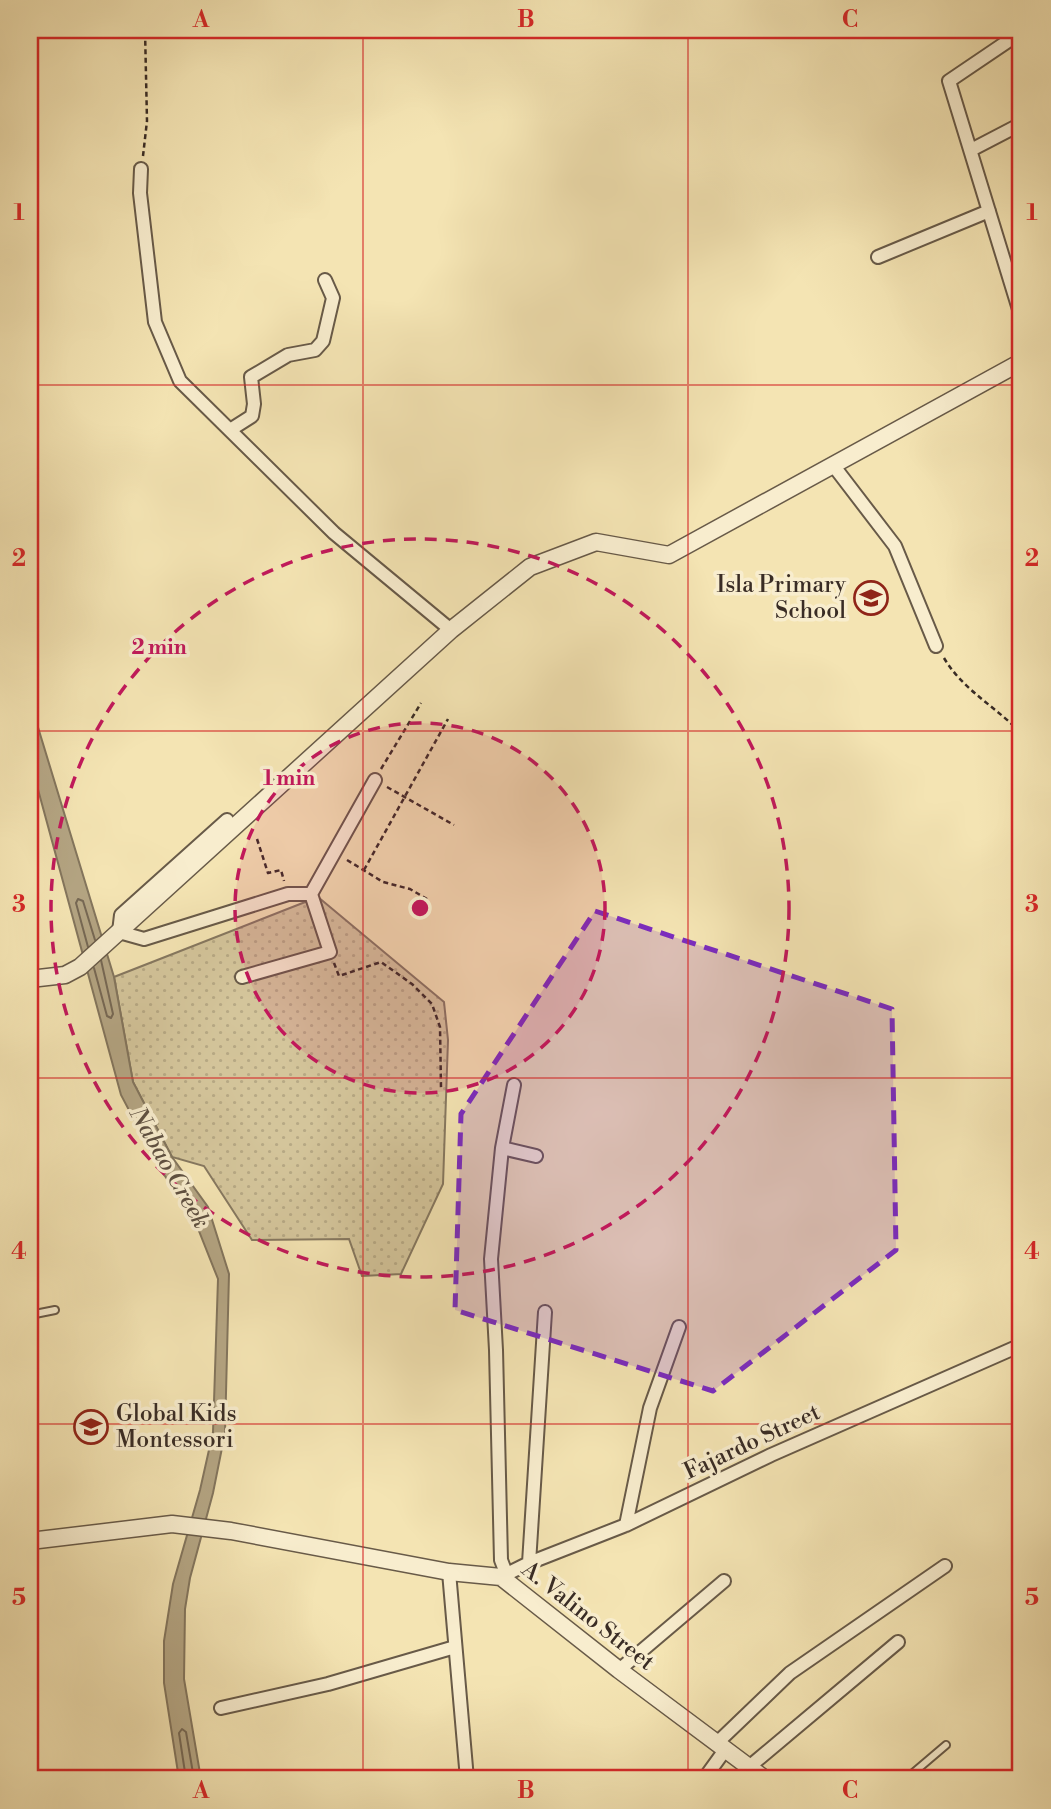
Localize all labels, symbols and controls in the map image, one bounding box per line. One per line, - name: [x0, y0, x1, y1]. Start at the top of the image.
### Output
- text: A: [192, 6, 210, 34]
- text: B: [517, 6, 535, 34]
- text: C: [842, 6, 858, 34]
- text: 1: [13, 199, 25, 227]
- text: 1: [1026, 199, 1038, 227]
- text: 2: [12, 545, 26, 573]
- text: 2: [1025, 545, 1039, 573]
- place label: Isla Primary School: [717, 571, 847, 625]
- school or university icon: Isla Primary School: [852, 579, 890, 617]
- text: 2 min: [131, 635, 187, 661]
- text: 1 min: [263, 766, 315, 792]
- text: 3: [12, 891, 26, 919]
- text: 3: [1025, 891, 1039, 919]
- centre of rings: [408, 896, 432, 920]
- water label: Nabao Creek: [122, 1101, 216, 1234]
- text: 4: [11, 1238, 27, 1266]
- text: 4: [1024, 1238, 1040, 1266]
- street label: Fajardo Street: [679, 1398, 825, 1486]
- place label: Global Kids Montessori: [116, 1400, 236, 1454]
- school or university icon: Global Kids Montessori: [72, 1408, 110, 1446]
- street label: A. Valino Street: [515, 1555, 660, 1677]
- text: 5: [12, 1584, 26, 1612]
- text: 5: [1025, 1584, 1039, 1612]
- text: A: [192, 1777, 210, 1805]
- text: B: [517, 1777, 535, 1805]
- text: C: [842, 1777, 858, 1805]

